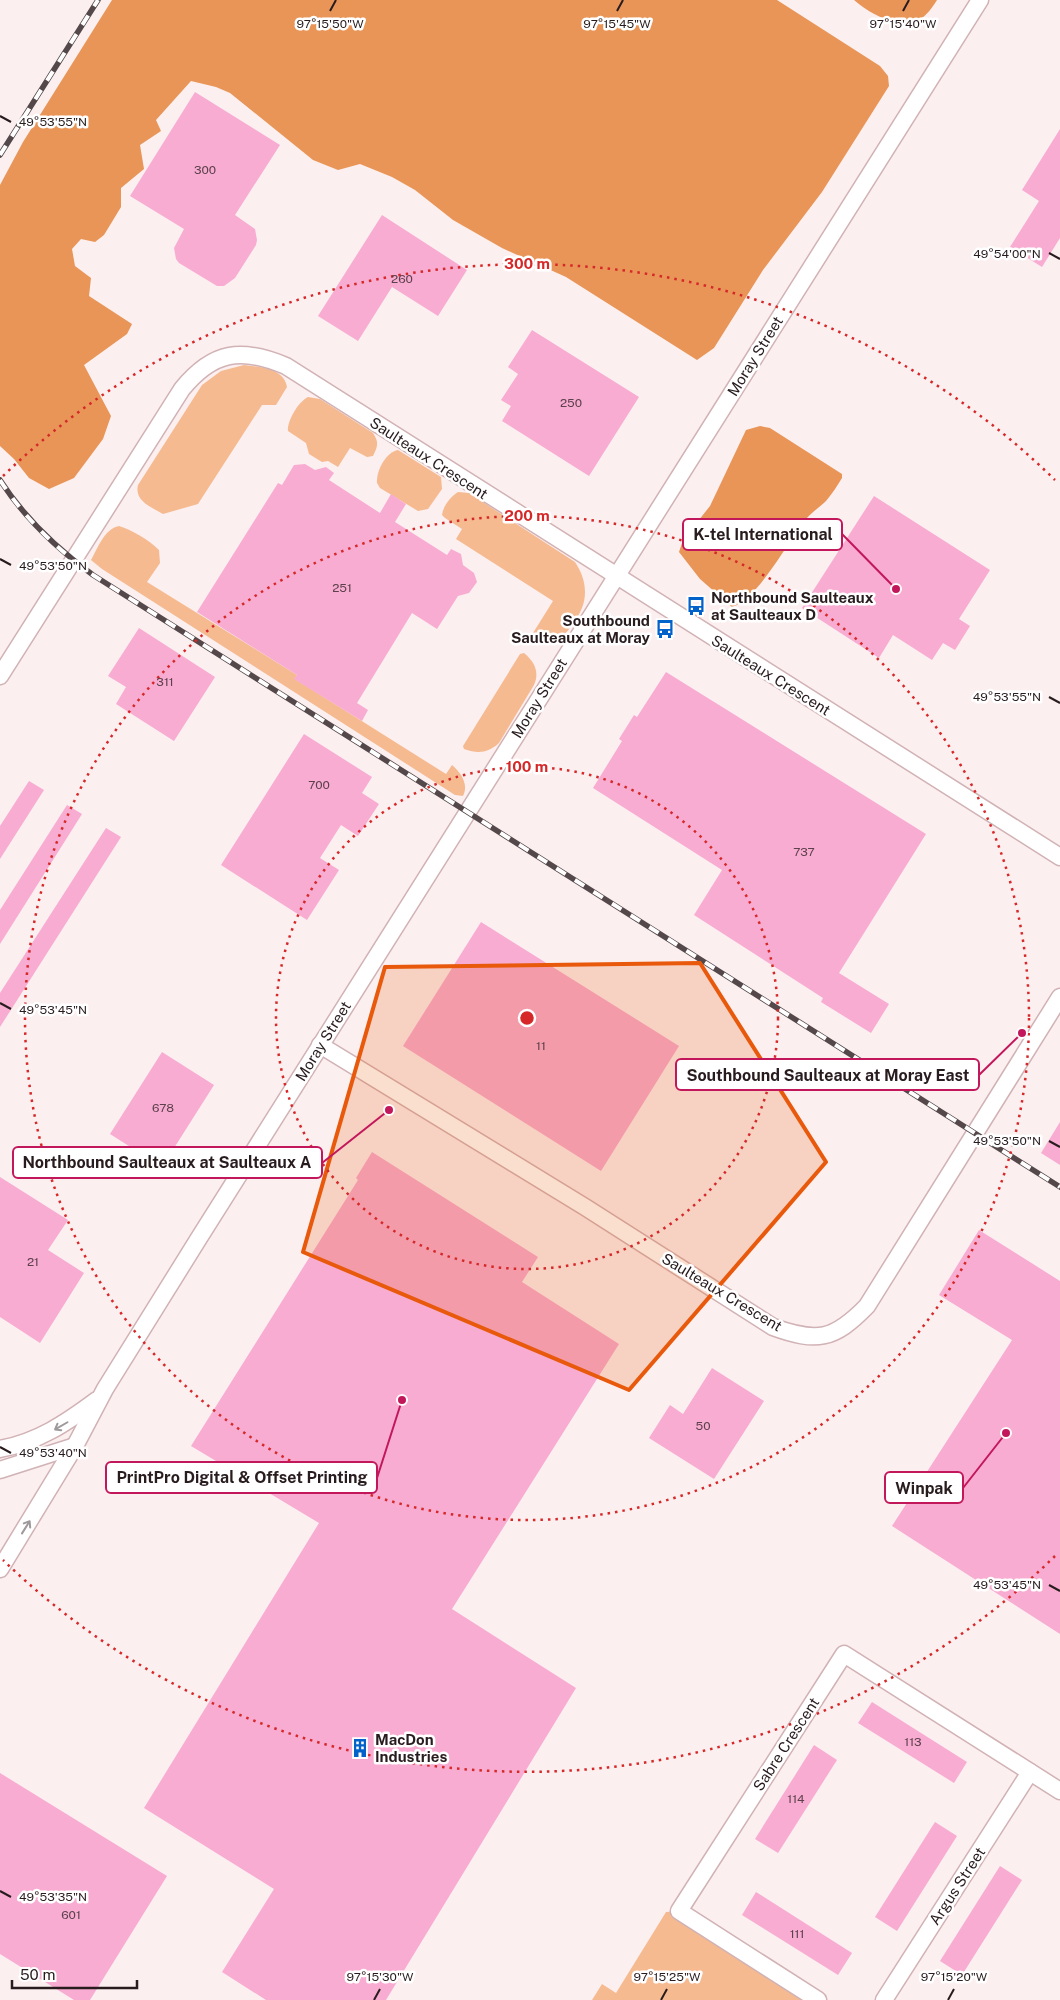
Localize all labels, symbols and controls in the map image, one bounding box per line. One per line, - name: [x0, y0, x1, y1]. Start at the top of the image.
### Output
- text: 97°15'50"W: [296, 17, 364, 31]
- text: 97°15'45"W: [583, 17, 651, 31]
- text: 97°15'40"W: [869, 17, 937, 31]
- text: 49°53'55"N: [19, 115, 87, 129]
- house number: 300: [194, 163, 216, 177]
- text: 49°54'00"N: [973, 247, 1041, 261]
- text: 300 m: [504, 255, 550, 272]
- house number: 260: [391, 272, 413, 286]
- street label: Moray Street: [724, 313, 786, 399]
- house number: 250: [560, 396, 582, 410]
- street label: Saulteaux Crescent: [367, 414, 491, 503]
- text: 200 m: [504, 507, 550, 524]
- callout: K-tel International: [683, 519, 842, 550]
- text: K-tel International: [693, 525, 833, 544]
- text: 49°53'50"N: [19, 559, 87, 573]
- house number: 251: [332, 581, 352, 595]
- place label: Northbound Saulteaux at Saulteaux D: [711, 589, 874, 623]
- bus stop icon: Northbound Saulteaux at Saulteaux D: [685, 595, 707, 617]
- place label: Southbound Saulteaux at Moray: [511, 612, 651, 646]
- bus stop icon: Southbound Saulteaux at Moray: [654, 618, 676, 640]
- street label: Saulteaux Crescent: [708, 631, 834, 719]
- street label: Moray Street: [508, 655, 570, 741]
- house number: 311: [156, 675, 174, 689]
- text: 49°53'55"N: [973, 690, 1041, 704]
- text: 100 m: [506, 758, 548, 775]
- house number: 700: [308, 778, 330, 792]
- house number: 737: [793, 845, 815, 859]
- street label: Moray Street: [292, 998, 354, 1084]
- text: 49°53'45"N: [19, 1003, 87, 1017]
- centre of rings: [518, 1009, 536, 1027]
- house number: 11: [536, 1039, 546, 1053]
- callout: Southbound Saulteaux at Moray East: [676, 1059, 979, 1090]
- text: Southbound Saulteaux at Moray East: [686, 1066, 970, 1085]
- house number: 678: [152, 1101, 174, 1115]
- text: 49°53'50"N: [973, 1134, 1041, 1148]
- callout: Northbound Saulteaux at Saulteaux A: [13, 1147, 322, 1178]
- text: Northbound Saulteaux at Saulteaux A: [22, 1153, 312, 1172]
- street label: Saulteaux Crescent: [659, 1249, 785, 1335]
- house number: 21: [27, 1255, 39, 1269]
- house number: 50: [695, 1419, 711, 1433]
- one-way arrow: [54, 1421, 69, 1431]
- text: 49°53'40"N: [19, 1446, 87, 1460]
- callout: PrintPro Digital & Offset Printing: [106, 1462, 377, 1493]
- text: PrintPro Digital & Offset Printing: [116, 1468, 368, 1487]
- callout: Winpak: [885, 1472, 963, 1503]
- text: Winpak: [895, 1479, 953, 1498]
- one-way arrow: [21, 1521, 31, 1535]
- text: 49°53'45"N: [973, 1578, 1041, 1592]
- street label: Sabre Crescent: [749, 1694, 823, 1794]
- place label: MacDon Industries: [375, 1731, 447, 1765]
- house number: 113: [904, 1735, 922, 1749]
- building icon: MacDon Industries: [349, 1737, 371, 1759]
- house number: 114: [787, 1792, 805, 1806]
- street label: Argus Street: [926, 1844, 988, 1928]
- text: 49°53'35"N: [19, 1890, 87, 1904]
- house number: 601: [61, 1908, 81, 1922]
- house number: 111: [790, 1927, 804, 1941]
- scale bar: [12, 1958, 138, 1990]
- text: 50 m: [20, 1966, 55, 1983]
- text: 97°15'30"W: [347, 1970, 414, 1984]
- text: 97°15'25"W: [634, 1970, 701, 1984]
- text: 97°15'20"W: [921, 1970, 988, 1984]

